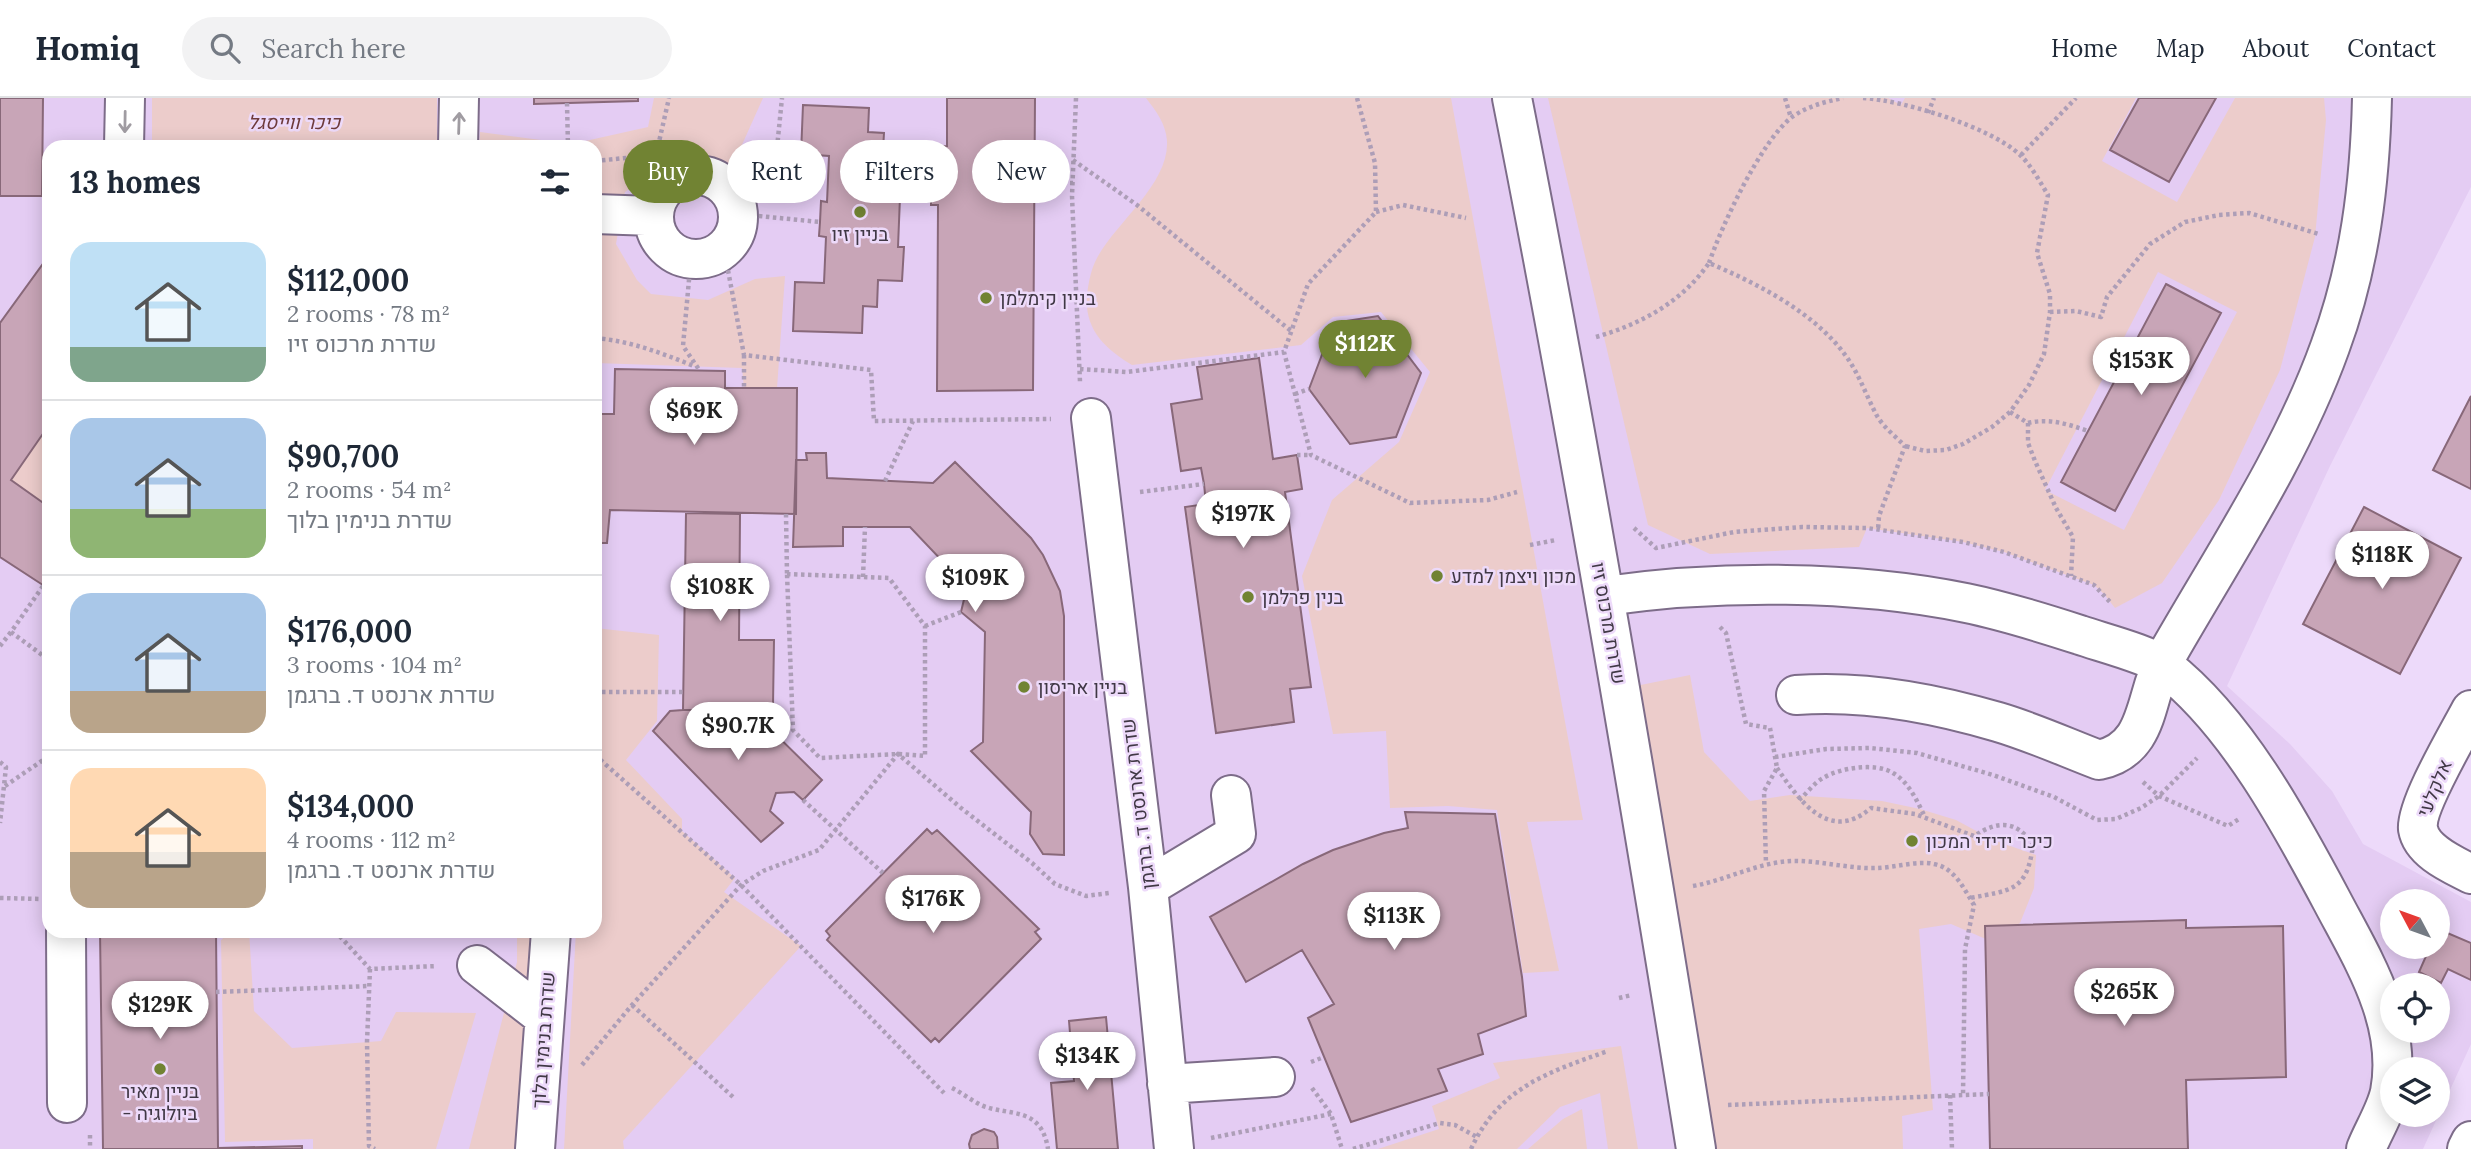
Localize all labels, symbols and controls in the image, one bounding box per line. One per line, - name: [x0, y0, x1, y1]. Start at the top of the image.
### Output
- search box: [182, 17, 672, 80]
- text: Homiq: [35, 27, 140, 69]
- icon: search: [206, 29, 244, 67]
- text: Search here: [262, 32, 406, 65]
- text: Home: [2051, 33, 2118, 64]
- text: Map: [2156, 33, 2205, 64]
- text: About: [2243, 33, 2309, 64]
- text: Contact: [2347, 33, 2436, 64]
- park label: כיכר ווייסגל: [248, 110, 342, 134]
- one-way arrow: [118, 111, 132, 134]
- one-way arrow: [452, 111, 465, 134]
- chip: Buy: [623, 140, 713, 203]
- chip: Rent: [727, 140, 826, 203]
- chip: Filters: [840, 140, 958, 203]
- chip: New: [972, 140, 1070, 203]
- text: 13 homes: [70, 163, 201, 201]
- icon: filters: [536, 163, 574, 201]
- marker: בניין זיו: [852, 204, 868, 220]
- place label: בניין זיו: [832, 222, 888, 246]
- text: $112,000: [287, 261, 409, 299]
- icon: home: [126, 270, 210, 354]
- place label: בניין קימלמן: [1000, 286, 1096, 310]
- marker: בניין קימלמן: [978, 290, 994, 306]
- text: 2 rooms · 78 m²: [287, 299, 450, 328]
- pin: $112K: [1316, 320, 1414, 380]
- text: $112K: [1335, 328, 1395, 357]
- text: שדרת מרכוס זיו: [287, 329, 437, 358]
- pin: $153K: [2092, 338, 2190, 397]
- text: $153K: [2109, 345, 2173, 374]
- pin: $69K: [653, 388, 735, 447]
- text: $69K: [666, 395, 722, 424]
- text: $90,700: [287, 437, 399, 475]
- icon: home: [126, 446, 210, 530]
- text: 2 rooms · 54 m²: [287, 475, 452, 504]
- pin: $197K: [1194, 490, 1292, 550]
- text: $197K: [1211, 498, 1275, 527]
- text: שדרת בנימין בלוך: [287, 505, 453, 534]
- pin: $118K: [2333, 532, 2431, 591]
- text: $118K: [2351, 539, 2413, 568]
- pin: $109K: [926, 554, 1024, 614]
- street label: שדרת מרכוס זיו: [1586, 560, 1632, 686]
- text: $109K: [941, 562, 1009, 591]
- pin: $108K: [671, 564, 769, 623]
- place label: מכון ויצמן למדע: [1451, 564, 1576, 588]
- marker: מכון ויצמן למדע: [1429, 568, 1445, 584]
- text: $108K: [686, 571, 754, 600]
- place label: בנין פרלמן: [1262, 585, 1344, 609]
- marker: בנין פרלמן: [1240, 589, 1256, 605]
- text: $176,000: [287, 612, 412, 650]
- icon: home: [126, 621, 210, 705]
- text: 3 rooms · 104 m²: [287, 650, 462, 679]
- place label: בניין אריסון: [1038, 675, 1127, 699]
- marker: בניין אריסון: [1016, 679, 1032, 695]
- text: שדרת ארנסט ד. ברגמן: [287, 680, 495, 709]
- pin: $90.7K: [681, 702, 795, 762]
- text: $90.7K: [702, 710, 774, 739]
- street label: שדרת ארנסט ד. ברגמן: [1116, 717, 1160, 891]
- street label: אלקלעי: [2411, 756, 2457, 820]
- text: $134,000: [287, 787, 414, 825]
- icon: home: [126, 796, 210, 880]
- text: 4 rooms · 112 m²: [287, 825, 456, 854]
- place label: כיכר ידידי המכון: [1926, 829, 2053, 853]
- marker: כיכר ידידי המכון: [1904, 833, 1920, 849]
- text: שדרת ארנסט ד. ברגמן: [287, 855, 495, 884]
- pin: $176K: [884, 876, 982, 935]
- text: $176K: [901, 883, 965, 912]
- north arrow: [2380, 889, 2450, 959]
- map controls: [2380, 889, 2450, 1127]
- pin: $113K: [1345, 892, 1443, 952]
- text: $113K: [1363, 900, 1425, 929]
- pin: $265K: [2075, 968, 2173, 1028]
- street label: שדרת בנימין בלוך: [526, 971, 560, 1109]
- button: locate: [2380, 973, 2450, 1043]
- text: $265K: [2090, 976, 2158, 1005]
- pin: $129K: [111, 982, 209, 1041]
- text: $129K: [128, 989, 192, 1018]
- pin: $134K: [1038, 1032, 1136, 1092]
- text: $134K: [1055, 1040, 1119, 1069]
- button: layers: [2380, 1057, 2450, 1127]
- marker: בניין מאיר - ביולוגיה: [152, 1061, 168, 1077]
- place label: בניין מאיר - ביולוגיה: [121, 1079, 199, 1125]

